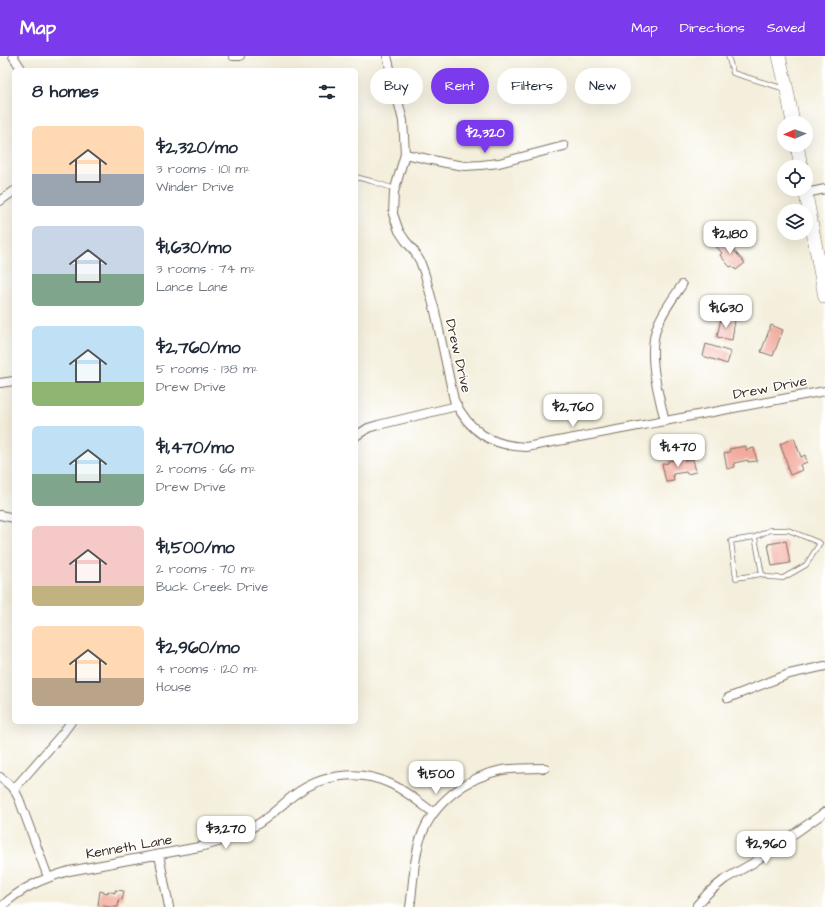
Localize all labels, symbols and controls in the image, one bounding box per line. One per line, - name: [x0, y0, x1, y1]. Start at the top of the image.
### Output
- text: Map: [20, 15, 56, 42]
- text: Map: [631, 18, 658, 38]
- text: Directions: [680, 18, 745, 38]
- text: Saved: [767, 18, 805, 38]
- chip: Buy: [370, 68, 423, 104]
- chip: Rent: [431, 68, 489, 104]
- chip: Filters: [497, 68, 567, 104]
- chip: New: [575, 68, 631, 104]
- text: 8 homes: [32, 80, 99, 104]
- icon: filters: [316, 81, 338, 103]
- north arrow: [777, 116, 813, 152]
- map controls: [777, 116, 813, 240]
- pin: $2,320: [452, 120, 518, 154]
- text: $2,320: [465, 124, 505, 142]
- text: $2,320/mo: [156, 136, 238, 160]
- icon: home: [64, 142, 112, 190]
- text: 3 rooms · 101 m²: [156, 160, 250, 178]
- button: locate: [777, 160, 813, 196]
- text: Winder Drive: [156, 178, 234, 196]
- button: layers: [777, 204, 813, 240]
- pin: $2,180: [697, 221, 763, 255]
- text: $2,180: [712, 225, 748, 243]
- text: $1,630/mo: [156, 236, 231, 260]
- icon: home: [64, 242, 112, 290]
- text: 3 rooms · 74 m²: [156, 260, 256, 278]
- text: Lance Lane: [156, 278, 228, 296]
- pin: $1,630: [693, 295, 759, 329]
- text: $1,630: [709, 299, 743, 317]
- street label: Drew Drive: [440, 317, 476, 395]
- text: $2,760/mo: [156, 336, 241, 360]
- icon: home: [64, 342, 112, 390]
- text: 5 rooms · 138 m²: [156, 360, 258, 378]
- street label: Drew Drive: [731, 371, 809, 405]
- text: Drew Drive: [156, 378, 226, 396]
- pin: $2,760: [540, 394, 606, 428]
- text: $2,760: [552, 398, 594, 416]
- pin: $1,470: [645, 434, 711, 468]
- text: $1,470/mo: [156, 436, 234, 460]
- text: $1,470: [660, 438, 696, 456]
- icon: home: [64, 442, 112, 490]
- text: 2 rooms · 66 m²: [156, 460, 256, 478]
- text: Drew Drive: [156, 478, 226, 496]
- text: $1,500/mo: [156, 536, 235, 560]
- icon: home: [64, 542, 112, 590]
- text: 2 rooms · 70 m²: [156, 560, 256, 578]
- text: Buck Creek Drive: [156, 578, 268, 596]
- text: $2,960/mo: [156, 636, 240, 660]
- icon: home: [64, 642, 112, 690]
- text: 4 rooms · 120 m²: [156, 660, 258, 678]
- text: House: [156, 678, 191, 696]
- pin: $1,500: [403, 761, 469, 795]
- text: $1,500: [418, 765, 454, 783]
- pin: $3,270: [193, 816, 259, 850]
- text: $3,270: [206, 820, 246, 838]
- street label: Kenneth Lane: [84, 830, 174, 864]
- pin: $2,960: [733, 831, 799, 865]
- text: $2,960: [746, 835, 786, 853]

